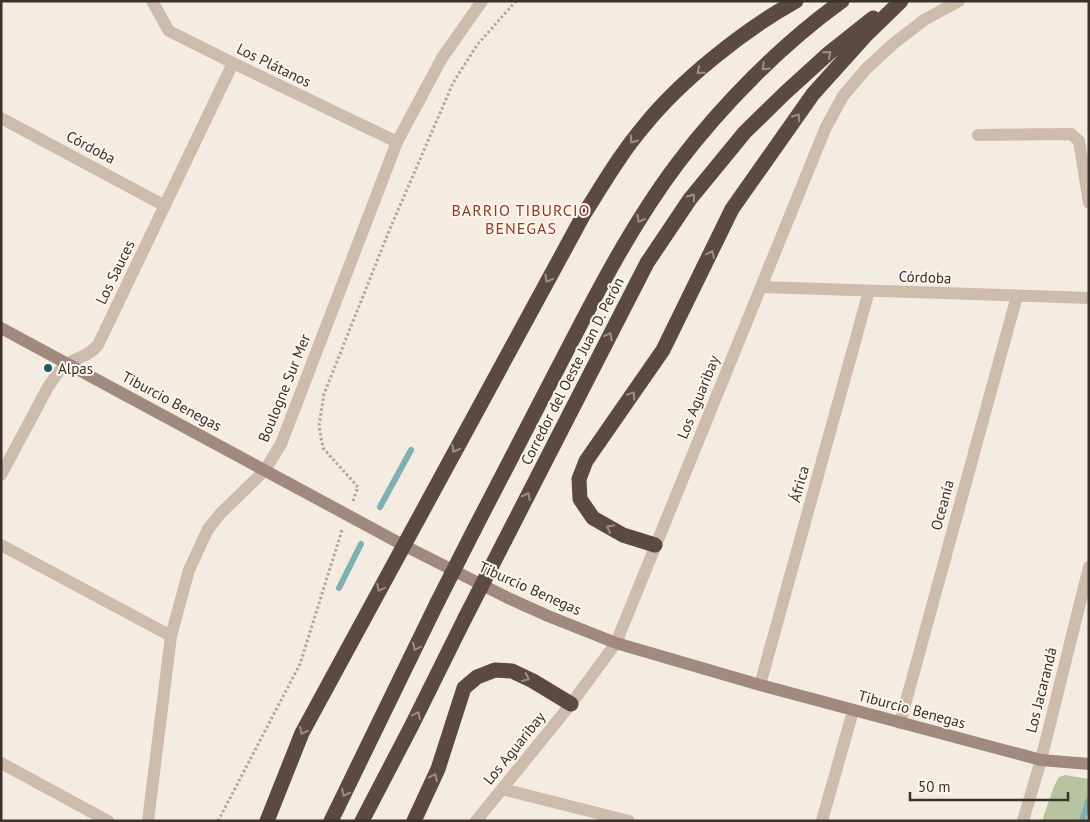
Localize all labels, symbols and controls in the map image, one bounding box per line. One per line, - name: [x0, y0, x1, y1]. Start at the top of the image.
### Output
- street label: Los Plátanos: [234, 39, 314, 91]
- one-way arrow: [822, 50, 831, 59]
- one-way arrow: [762, 61, 771, 70]
- one-way arrow: [697, 65, 706, 73]
- one-way arrow: [791, 113, 800, 122]
- street label: Córdoba: [63, 126, 119, 168]
- one-way arrow: [630, 134, 639, 144]
- one-way arrow: [686, 193, 695, 203]
- district label: BARRIO TIBURCIO BENEGAS: [452, 200, 590, 238]
- one-way arrow: [637, 214, 647, 223]
- street label: Los Sauces: [91, 237, 139, 307]
- one-way arrow: [705, 250, 715, 259]
- street label: Córdoba: [898, 267, 952, 287]
- one-way arrow: [544, 273, 554, 282]
- street label: Corredor del Oeste Juan D. Perón: [516, 274, 628, 468]
- street label: Boulogne Sur Mer: [254, 331, 314, 445]
- one-way arrow: [603, 333, 613, 342]
- street label: Los Aguaribay: [673, 352, 723, 442]
- place label: Alpas: [58, 359, 93, 378]
- marker: Alpas: [42, 362, 54, 374]
- street label: Tiburcio Benegas: [119, 367, 225, 435]
- one-way arrow: [626, 392, 635, 401]
- one-way arrow: [451, 443, 461, 452]
- street label: África: [785, 464, 813, 504]
- street label: Oceanía: [926, 478, 958, 532]
- one-way arrow: [521, 493, 531, 502]
- one-way arrow: [606, 524, 615, 534]
- street label: Tiburcio Benegas: [476, 557, 584, 619]
- one-way arrow: [376, 582, 386, 591]
- one-way arrow: [411, 642, 422, 651]
- street label: Los Jacarandá: [1021, 645, 1061, 735]
- one-way arrow: [521, 671, 530, 682]
- street label: Tiburcio Benegas: [856, 686, 968, 732]
- street label: Los Aguaribay: [479, 708, 549, 788]
- one-way arrow: [411, 712, 421, 721]
- one-way arrow: [299, 726, 310, 735]
- scale bar: [910, 770, 1068, 802]
- one-way arrow: [428, 773, 439, 782]
- text: 50 m: [918, 777, 951, 796]
- one-way arrow: [341, 788, 351, 797]

